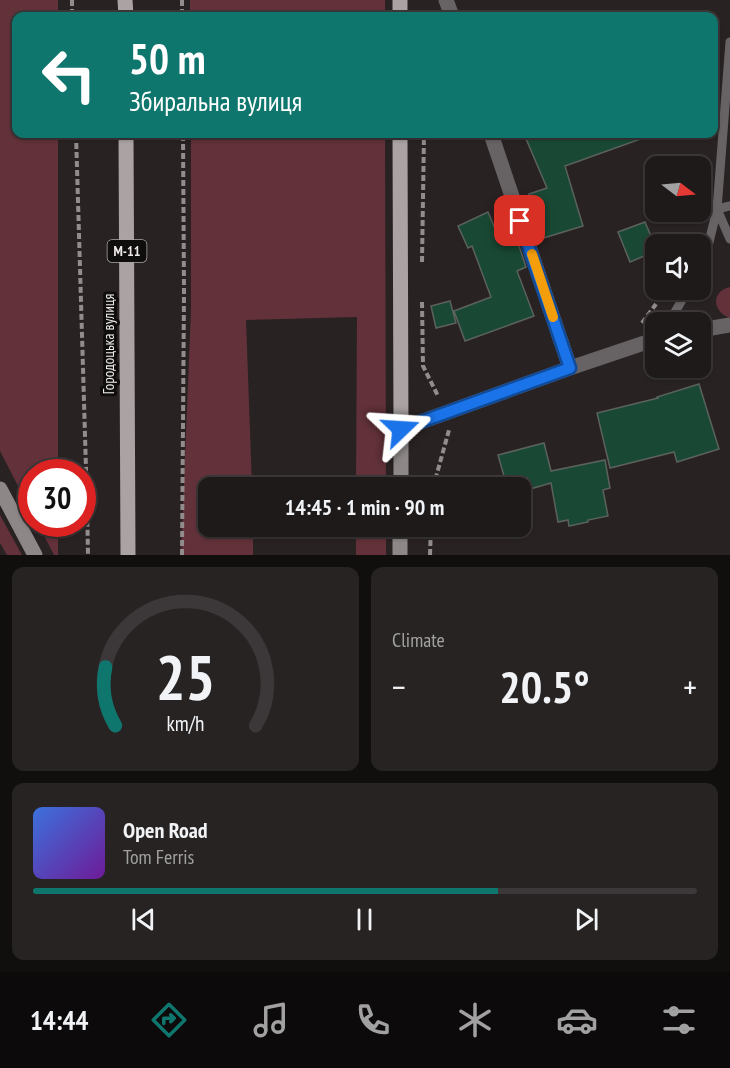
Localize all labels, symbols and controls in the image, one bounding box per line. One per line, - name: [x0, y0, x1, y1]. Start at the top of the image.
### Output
- text: 50 m: [129, 31, 206, 86]
- icon: left: [30, 36, 108, 114]
- text: Збиральна вулиця: [129, 84, 302, 118]
- north arrow: [645, 156, 711, 222]
- map controls: [645, 156, 711, 378]
- pin: [494, 195, 545, 246]
- icon: arrive: [503, 204, 536, 237]
- button: sound: [645, 234, 711, 300]
- road number: М-11: [108, 240, 146, 262]
- street label: Городоцька вулиця: [99, 294, 118, 394]
- button: layers: [645, 312, 711, 378]
- position arrow: [369, 397, 433, 461]
- speed limit sign: 30: [18, 459, 96, 537]
- text: 14:45 · 1 min · 90 m: [285, 493, 444, 521]
- text: Climate: [392, 627, 445, 653]
- text: 25: [156, 636, 215, 717]
- text: 20.5°: [499, 657, 590, 715]
- text: −: [392, 665, 406, 708]
- text: +: [683, 665, 697, 708]
- text: km/h: [166, 709, 205, 737]
- text: Open Road: [123, 816, 208, 844]
- text: Tom Ferris: [123, 844, 194, 870]
- icon: previous: [127, 903, 160, 936]
- icon: pause: [348, 903, 381, 936]
- icon: next: [570, 903, 603, 936]
- icon: directions: [148, 999, 190, 1041]
- icon: music: [250, 999, 292, 1041]
- icon: phone: [352, 999, 394, 1041]
- icon: climate: [454, 999, 496, 1041]
- icon: car: [556, 999, 598, 1041]
- icon: filters: [658, 999, 700, 1041]
- text: 14:44: [30, 1003, 88, 1037]

